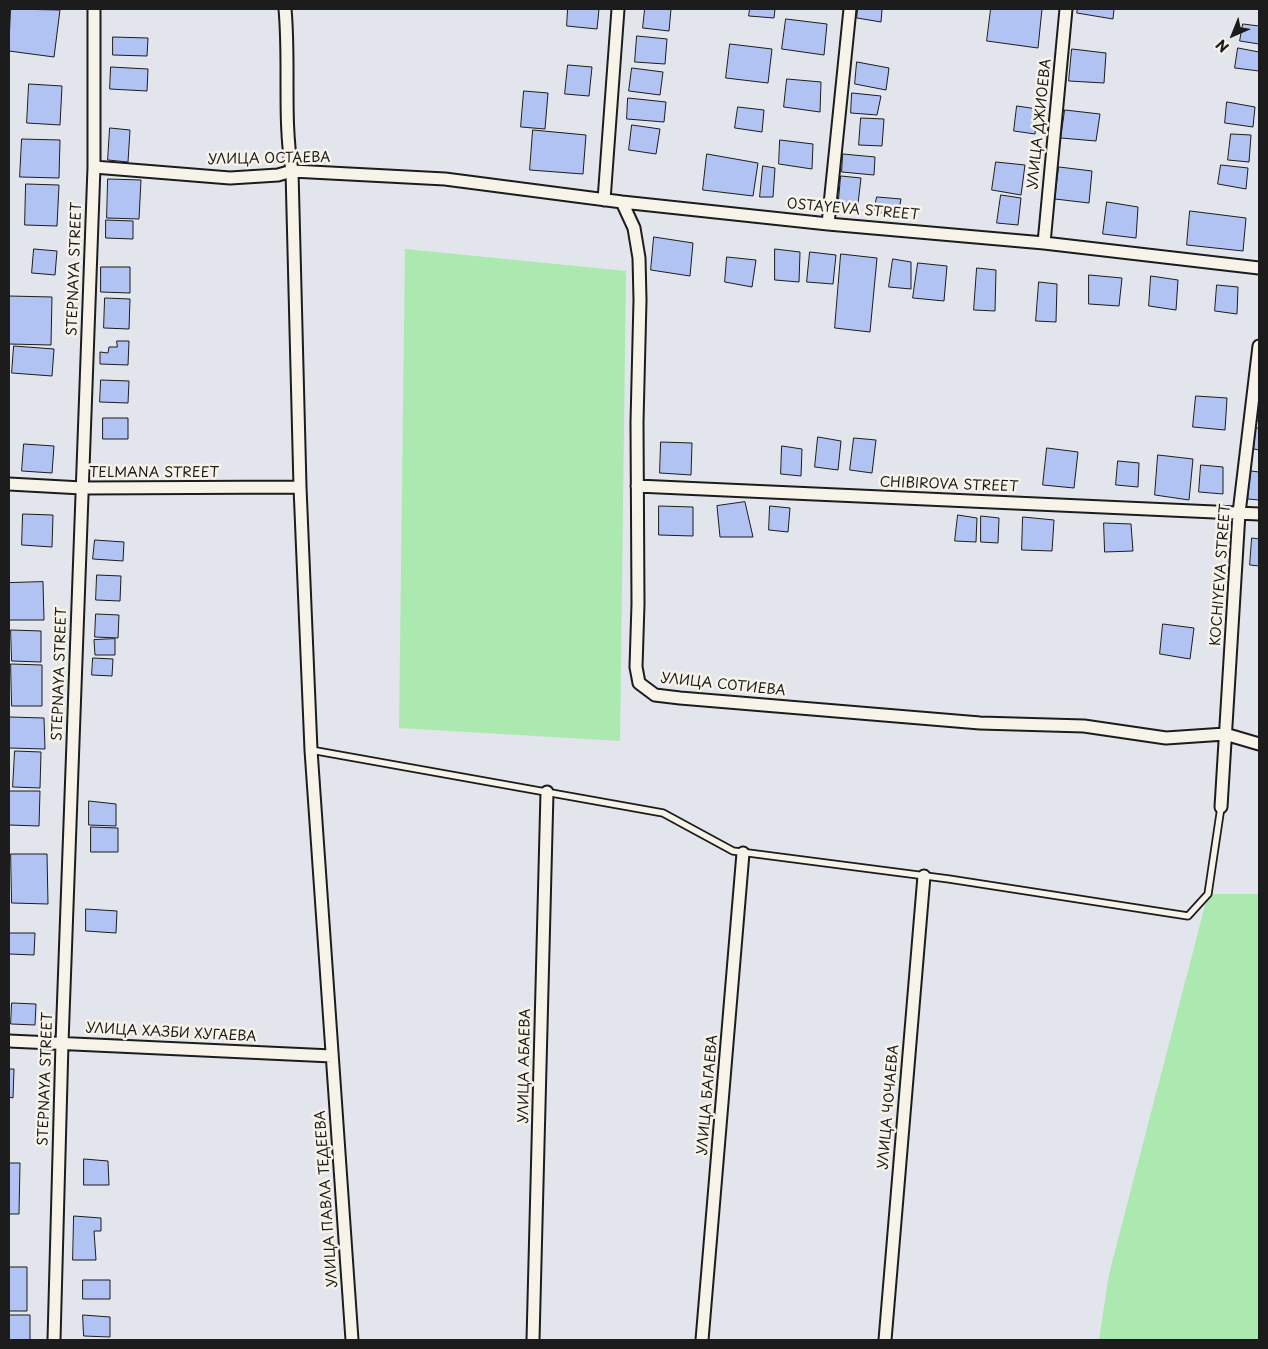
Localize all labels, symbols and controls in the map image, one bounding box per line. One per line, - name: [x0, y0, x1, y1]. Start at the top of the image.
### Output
- north arrow: [1208, 10, 1258, 60]
- text: N: [1211, 35, 1234, 58]
- street label: УЛИЦА ДЖИОЕВА: [1025, 58, 1055, 190]
- street label: УЛИЦА ОСТАЕВА: [208, 150, 330, 168]
- street label: OSTAYEVA STREET: [786, 196, 920, 224]
- street label: STEPNAYA STREET: [64, 202, 86, 336]
- street label: TELMANA STREET: [89, 465, 219, 481]
- street label: CHIBIROVA STREET: [879, 474, 1019, 496]
- street label: KOCHIYEVA STREET: [1208, 503, 1234, 647]
- street label: STEPNAYA STREET: [49, 607, 71, 741]
- street label: УЛИЦА СОТИЕВА: [660, 670, 786, 700]
- street label: УЛИЦА АБАЕВА: [516, 1008, 534, 1124]
- street label: STEPNAYA STREET: [35, 1012, 57, 1146]
- street label: УЛИЦА ХАЗБИ ХУГАЕВА: [85, 1020, 257, 1046]
- street label: УЛИЦА БАГАЕВА: [694, 1034, 722, 1156]
- street label: УЛИЦА ЧОЧАЕВА: [875, 1044, 903, 1170]
- street label: УЛИЦА ПАВЛА ТЕДЕЕВА: [312, 1110, 342, 1288]

